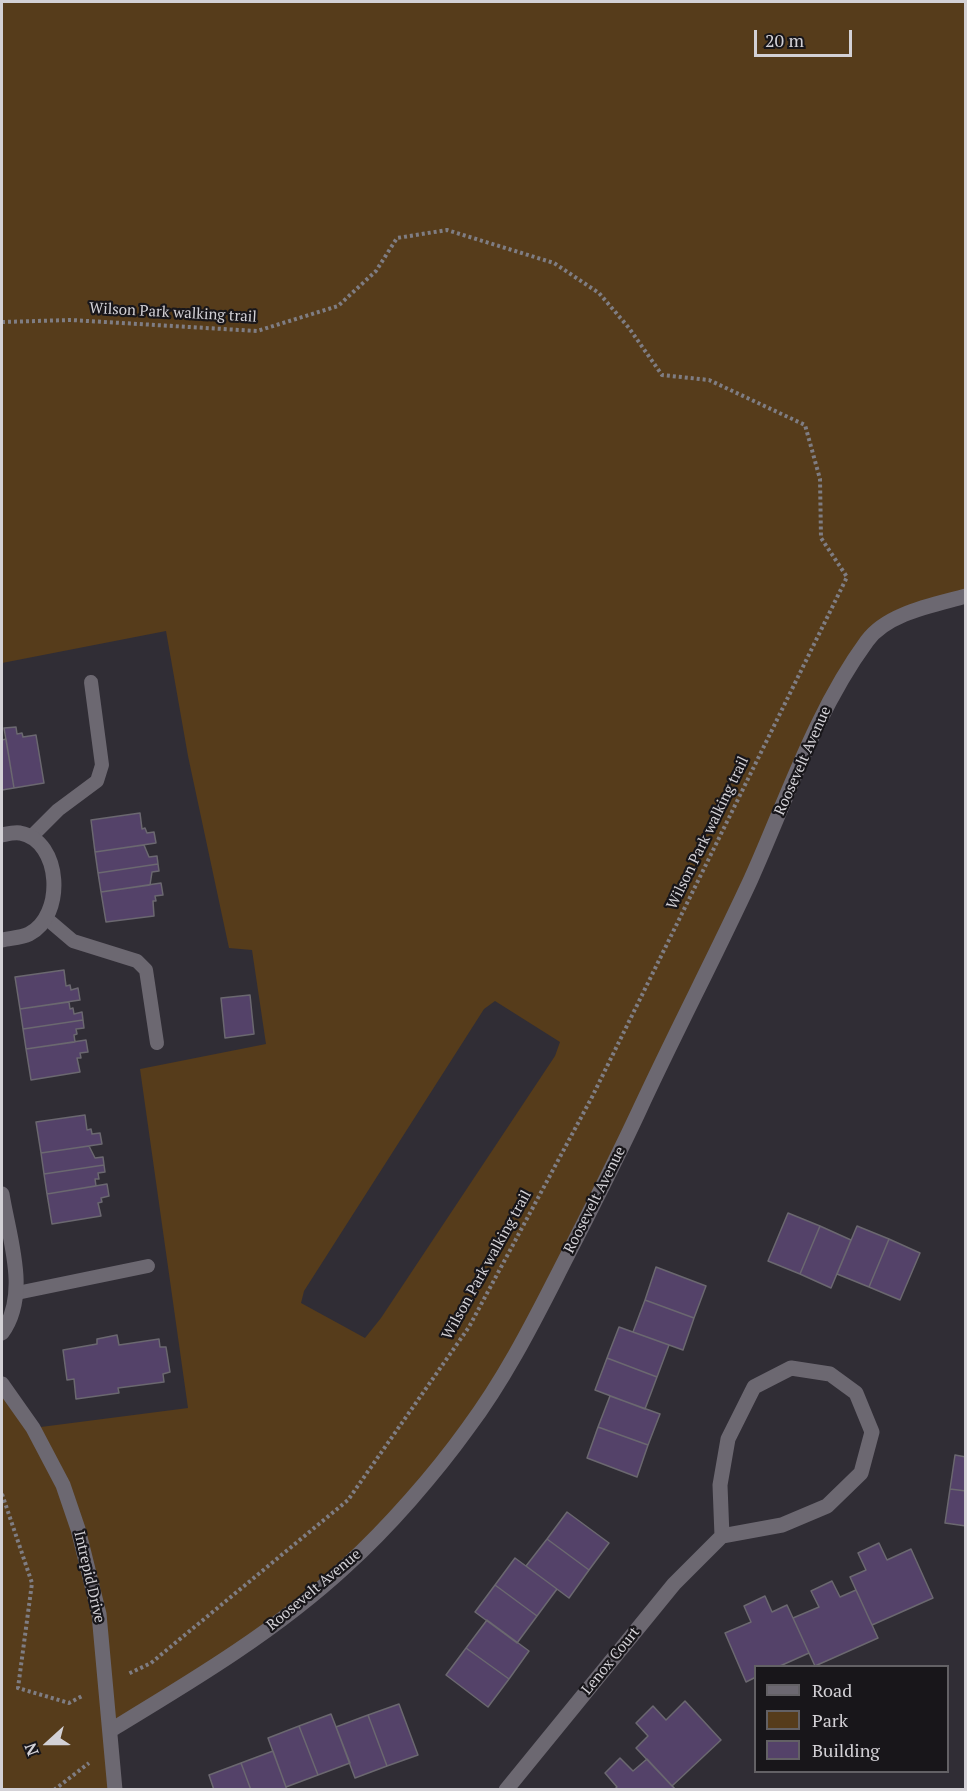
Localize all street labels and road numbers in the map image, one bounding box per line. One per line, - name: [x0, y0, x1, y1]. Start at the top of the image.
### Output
- street label: Wilson Park walking trail: [89, 300, 257, 326]
- street label: Roosevelt Avenue: [771, 704, 835, 818]
- street label: Wilson Park walking trail: [663, 754, 753, 912]
- street label: Roosevelt Avenue: [560, 1144, 630, 1256]
- street label: Wilson Park walking trail: [438, 1187, 536, 1343]
- street label: Intrepid Drive: [70, 1529, 108, 1625]
- street label: Roosevelt Avenue: [263, 1545, 365, 1635]
- street label: Lenox Court: [578, 1624, 644, 1698]

